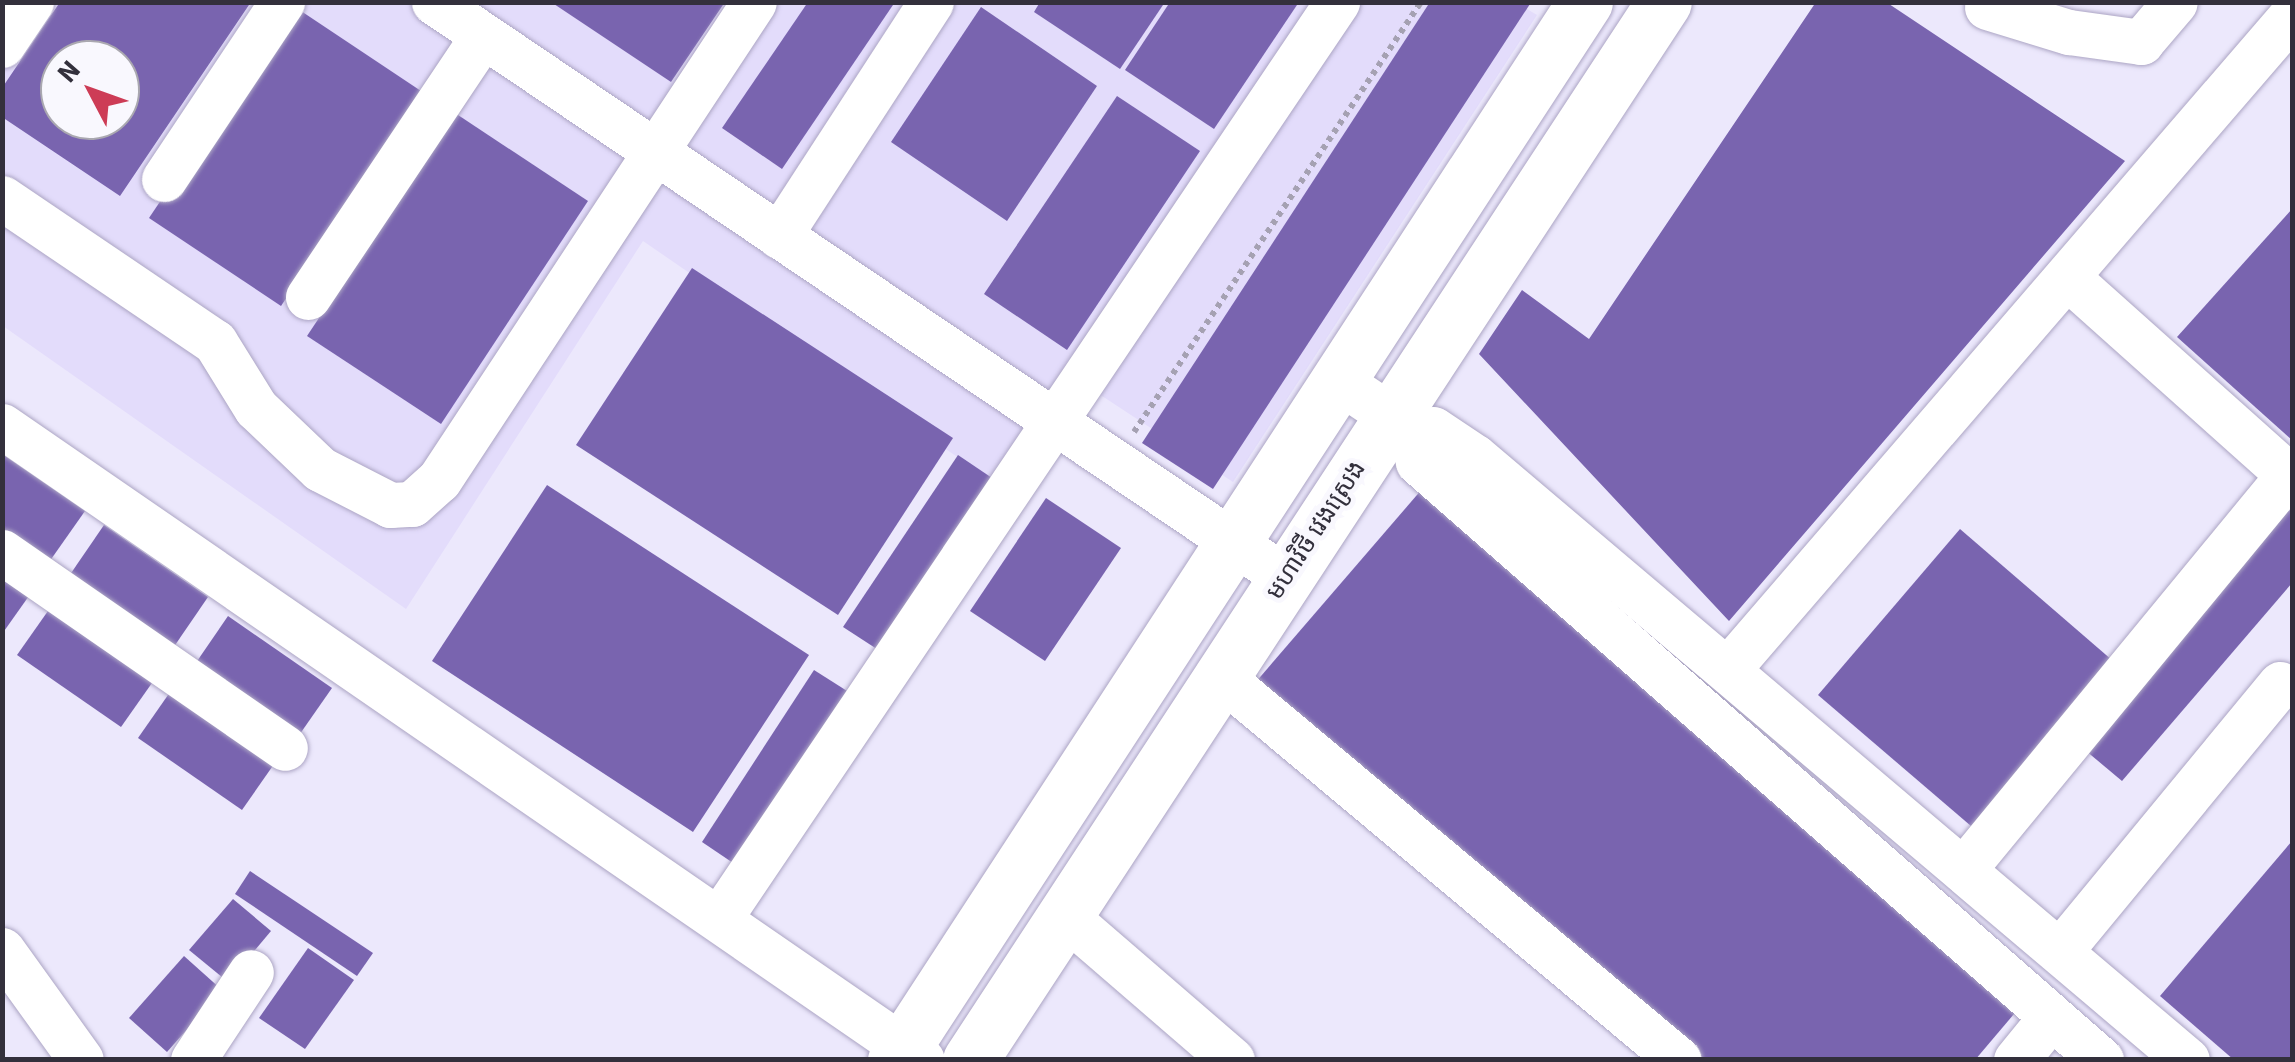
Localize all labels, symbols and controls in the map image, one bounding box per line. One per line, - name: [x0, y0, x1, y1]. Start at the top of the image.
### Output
- north arrow: [40, 40, 140, 140]
- text: N: [48, 51, 90, 92]
- street label: មហាវិថី វេងស្រេង: [1260, 455, 1372, 605]

